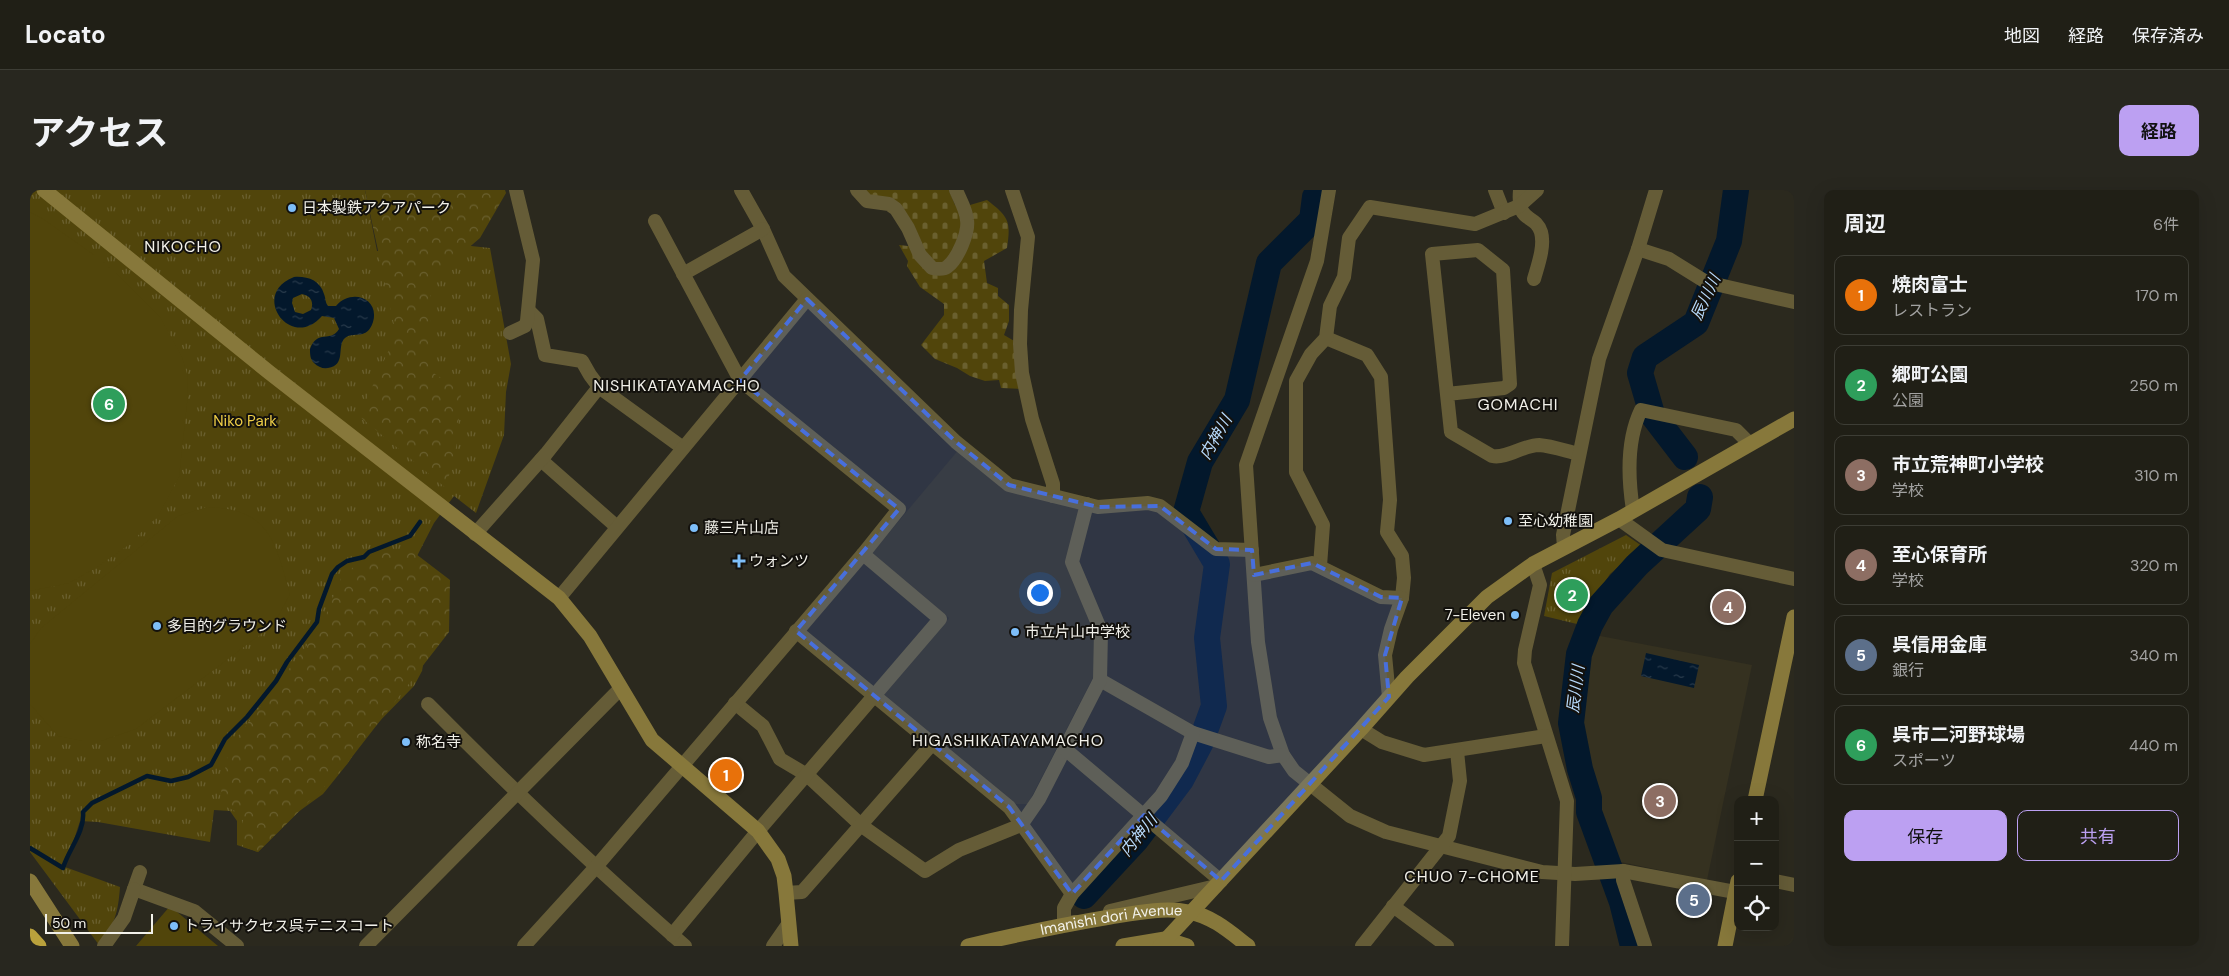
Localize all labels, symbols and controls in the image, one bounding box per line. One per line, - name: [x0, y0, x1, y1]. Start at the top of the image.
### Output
- text: Locato: [25, 19, 106, 50]
- text: 地図: [2004, 24, 2040, 48]
- text: 経路: [2068, 24, 2104, 48]
- text: 保存済み: [2132, 24, 2204, 48]
- button: 経路: [2119, 105, 2199, 156]
- text: アクセス: [30, 110, 168, 156]
- place label: 日本製鉄アクアパーク: [302, 198, 451, 218]
- marker: 日本製鉄アクアパーク: [286, 202, 298, 214]
- text: 周辺: [1844, 210, 1886, 238]
- text: 6件: [2153, 214, 2179, 235]
- district label: NIKOCHO: [144, 236, 222, 257]
- water label: 辰川川: [1686, 269, 1726, 323]
- text: 焼肉富士: [1892, 272, 1968, 297]
- text: 1: [1858, 285, 1864, 306]
- text: 170 m: [2135, 285, 2178, 306]
- text: レストラン: [1892, 300, 1972, 321]
- text: 郷町公園: [1892, 362, 1968, 387]
- district label: NISHIKATAYAMACHO: [593, 375, 761, 396]
- text: 2: [1856, 375, 1866, 396]
- text: 250 m: [2130, 375, 2178, 396]
- pin: 6: [93, 385, 125, 423]
- text: 公園: [1892, 390, 1924, 411]
- district label: GOMACHI: [1477, 394, 1559, 415]
- water label: 内神川: [1194, 409, 1238, 463]
- park label: Niko Park: [213, 411, 277, 431]
- text: 市立荒神町小学校: [1892, 452, 2044, 477]
- text: 3: [1856, 465, 1866, 486]
- text: 310 m: [2134, 465, 2178, 486]
- text: 学校: [1892, 480, 1924, 501]
- place label: 至心幼稚園: [1518, 511, 1593, 531]
- marker: 至心幼稚園: [1502, 515, 1514, 527]
- place label: 藤三片山店: [704, 518, 779, 538]
- marker: 藤三片山店: [688, 522, 700, 534]
- text: 至心保育所: [1892, 542, 1987, 567]
- place label: ウォンツ: [749, 551, 809, 571]
- marker: ウォンツ: [733, 555, 745, 567]
- text: 4: [1856, 555, 1866, 576]
- text: 320 m: [2130, 555, 2178, 576]
- text: 学校: [1892, 570, 1924, 591]
- pin: 2: [1556, 576, 1588, 614]
- your location: [1027, 580, 1053, 606]
- pin: 4: [1712, 588, 1744, 626]
- place label: 7-Eleven: [1445, 605, 1505, 625]
- marker: 7-Eleven: [1509, 609, 1521, 621]
- place label: 多目的グラウンド: [167, 616, 287, 636]
- marker: 多目的グラウンド: [151, 620, 163, 632]
- place label: 市立片山中学校: [1025, 622, 1130, 642]
- marker: 市立片山中学校: [1009, 626, 1021, 638]
- text: 呉信用金庫: [1892, 632, 1987, 657]
- text: 5: [1856, 645, 1866, 666]
- text: 340 m: [2129, 645, 2178, 666]
- text: 銀行: [1892, 660, 1924, 681]
- water label: 辰川川: [1562, 662, 1589, 714]
- text: 呉市二河野球場: [1892, 722, 2025, 747]
- district label: HIGASHIKATAYAMACHO: [912, 730, 1104, 751]
- place label: 称名寺: [416, 732, 461, 752]
- text: 6: [1856, 735, 1866, 756]
- text: 440 m: [2129, 735, 2178, 756]
- marker: 称名寺: [400, 736, 412, 748]
- text: スポーツ: [1892, 750, 1956, 771]
- pin: 1: [710, 756, 742, 794]
- pin: 3: [1644, 782, 1676, 820]
- map controls: [1734, 796, 1779, 931]
- button: +: [1734, 796, 1779, 841]
- water label: 内神川: [1115, 809, 1163, 861]
- button: 保存: [1844, 810, 2007, 861]
- button: 共有: [2017, 810, 2179, 861]
- button: −: [1734, 841, 1779, 886]
- district label: CHUO 7-CHOME: [1404, 866, 1540, 887]
- pin: 5: [1678, 881, 1710, 919]
- button: locate: [1734, 886, 1779, 931]
- street label: Imanishi dori Avenue: [1038, 900, 1183, 940]
- scale bar: [45, 911, 152, 934]
- text: 50 m: [52, 914, 86, 932]
- place label: トライサクセス呉テニスコート: [184, 916, 394, 936]
- marker: トライサクセス呉テニスコート: [168, 920, 180, 932]

